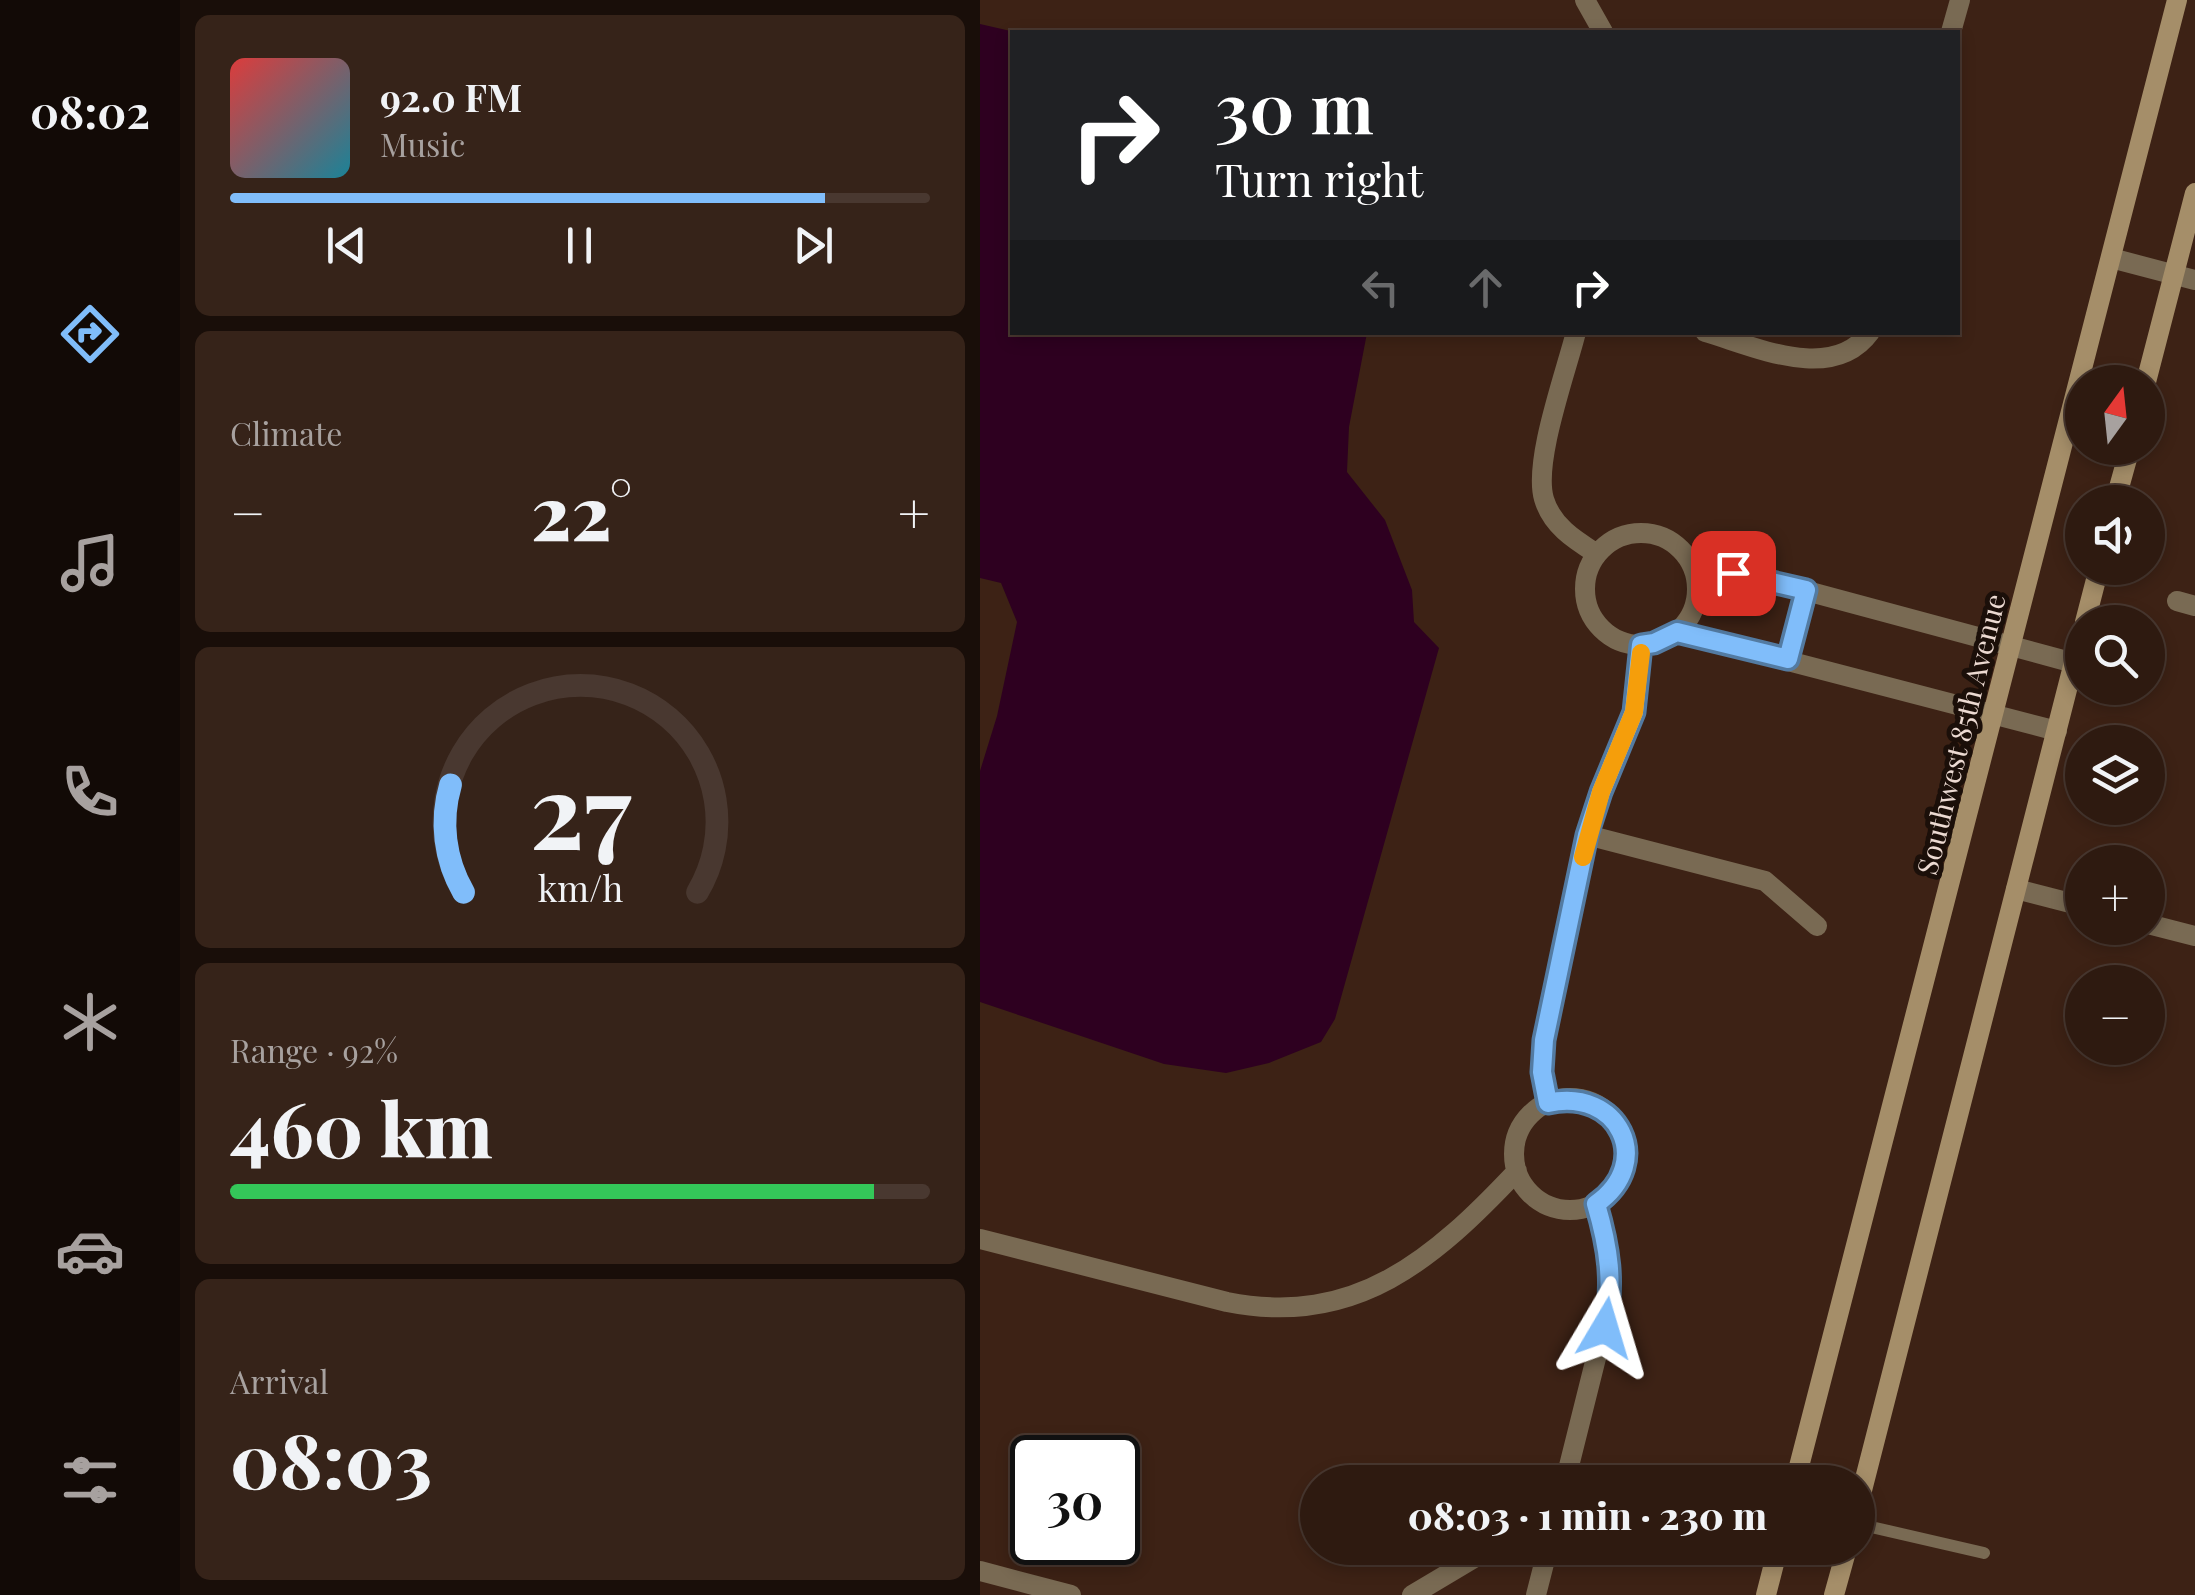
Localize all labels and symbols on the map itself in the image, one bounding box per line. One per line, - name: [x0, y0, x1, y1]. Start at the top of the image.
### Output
- north arrow: [2065, 365, 2165, 465]
- pin: [1691, 531, 1776, 616]
- street label: Southwest 85th Avenue: [1907, 590, 2013, 878]
- position arrow: [1553, 1276, 1657, 1380]
- speed limit sign: 30: [1010, 1435, 1140, 1565]

